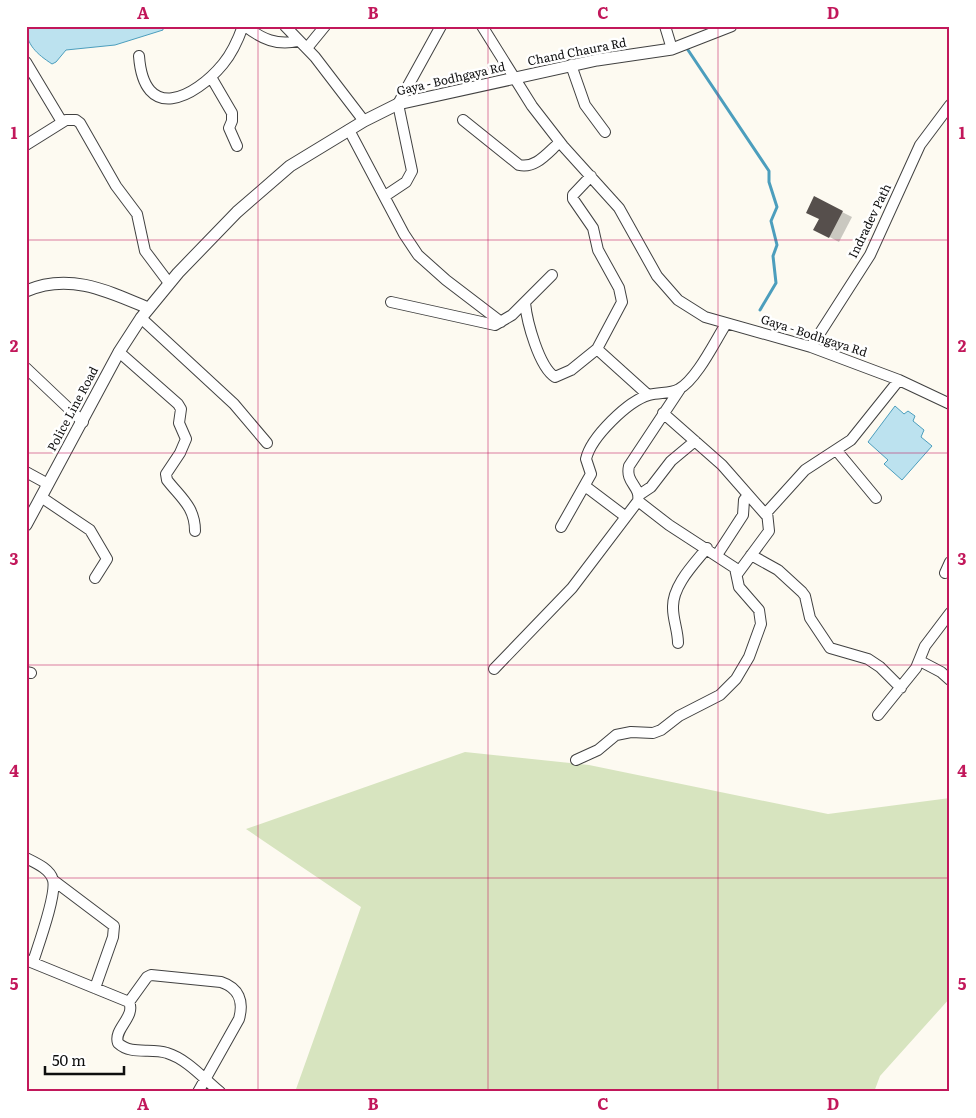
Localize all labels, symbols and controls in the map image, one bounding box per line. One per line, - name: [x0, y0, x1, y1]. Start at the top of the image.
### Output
- text: A: [137, 0, 149, 24]
- text: B: [367, 0, 379, 24]
- text: C: [597, 0, 609, 24]
- text: D: [827, 0, 839, 24]
- street label: Chand Chaura Rd: [526, 32, 628, 69]
- street label: Gaya - Bodhgaya Rd: [395, 57, 508, 99]
- text: 1: [11, 120, 18, 144]
- text: 1: [959, 120, 966, 144]
- street label: Indradev Path: [843, 180, 895, 261]
- street label: Gaya - Bodhgaya Rd: [759, 309, 870, 361]
- text: 2: [10, 333, 19, 357]
- text: 2: [958, 333, 967, 357]
- street label: Police Line Road: [42, 362, 102, 454]
- text: 3: [10, 546, 19, 570]
- text: 3: [958, 546, 967, 570]
- text: 4: [9, 758, 19, 782]
- text: 4: [957, 758, 967, 782]
- text: 5: [10, 971, 19, 995]
- text: 5: [958, 971, 967, 995]
- scale bar: [45, 1043, 124, 1075]
- text: 50 m: [52, 1048, 86, 1071]
- text: A: [137, 1091, 149, 1115]
- text: B: [367, 1091, 379, 1115]
- text: C: [597, 1091, 609, 1115]
- text: D: [827, 1091, 839, 1115]

